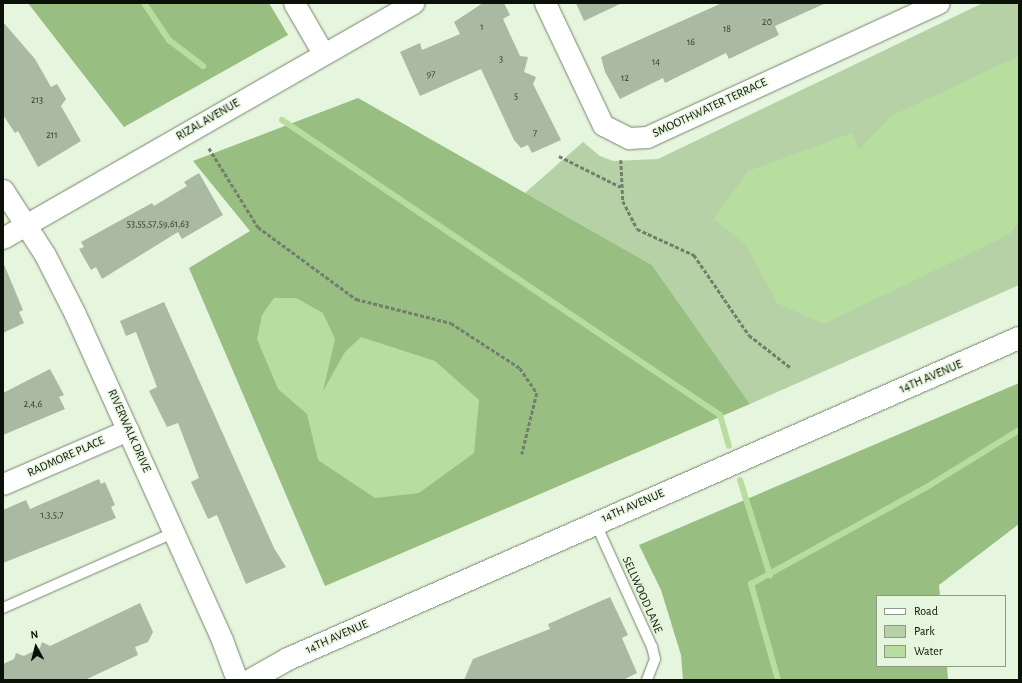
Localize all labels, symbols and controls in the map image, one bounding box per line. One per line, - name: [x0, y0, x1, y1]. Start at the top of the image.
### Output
- house number: 20: [762, 17, 772, 29]
- house number: 1: [480, 22, 484, 34]
- house number: 18: [723, 24, 731, 36]
- house number: 16: [687, 37, 695, 49]
- house number: 3: [499, 54, 503, 66]
- house number: 14: [652, 57, 660, 69]
- house number: 97: [427, 69, 435, 81]
- house number: 12: [621, 73, 629, 85]
- street label: SMOOTHWATER TERRACE: [651, 75, 769, 141]
- house number: 5: [514, 91, 518, 103]
- house number: 213: [31, 95, 43, 107]
- street label: RIZAL AVENUE: [174, 96, 242, 144]
- house number: 7: [533, 128, 537, 140]
- house number: 211: [46, 130, 58, 142]
- house number: 53,55,57,59,61,63: [127, 219, 189, 231]
- street label: 14TH AVENUE: [897, 357, 965, 397]
- street label: RIVERWALK DRIVE: [104, 387, 154, 475]
- house number: 2,4,6: [24, 399, 42, 411]
- street label: RADMORE PLACE: [25, 434, 107, 480]
- street label: 14TH AVENUE: [599, 486, 667, 526]
- house number: 1,3,5,7: [41, 510, 63, 522]
- street label: SELLWOOD LANE: [619, 555, 665, 635]
- legend: [876, 595, 1006, 667]
- text: Road: [914, 605, 938, 617]
- street label: 14TH AVENUE: [304, 617, 370, 657]
- text: Park: [914, 625, 935, 637]
- north arrow: [16, 627, 56, 667]
- text: N: [30, 629, 39, 641]
- text: Water: [914, 645, 943, 657]

